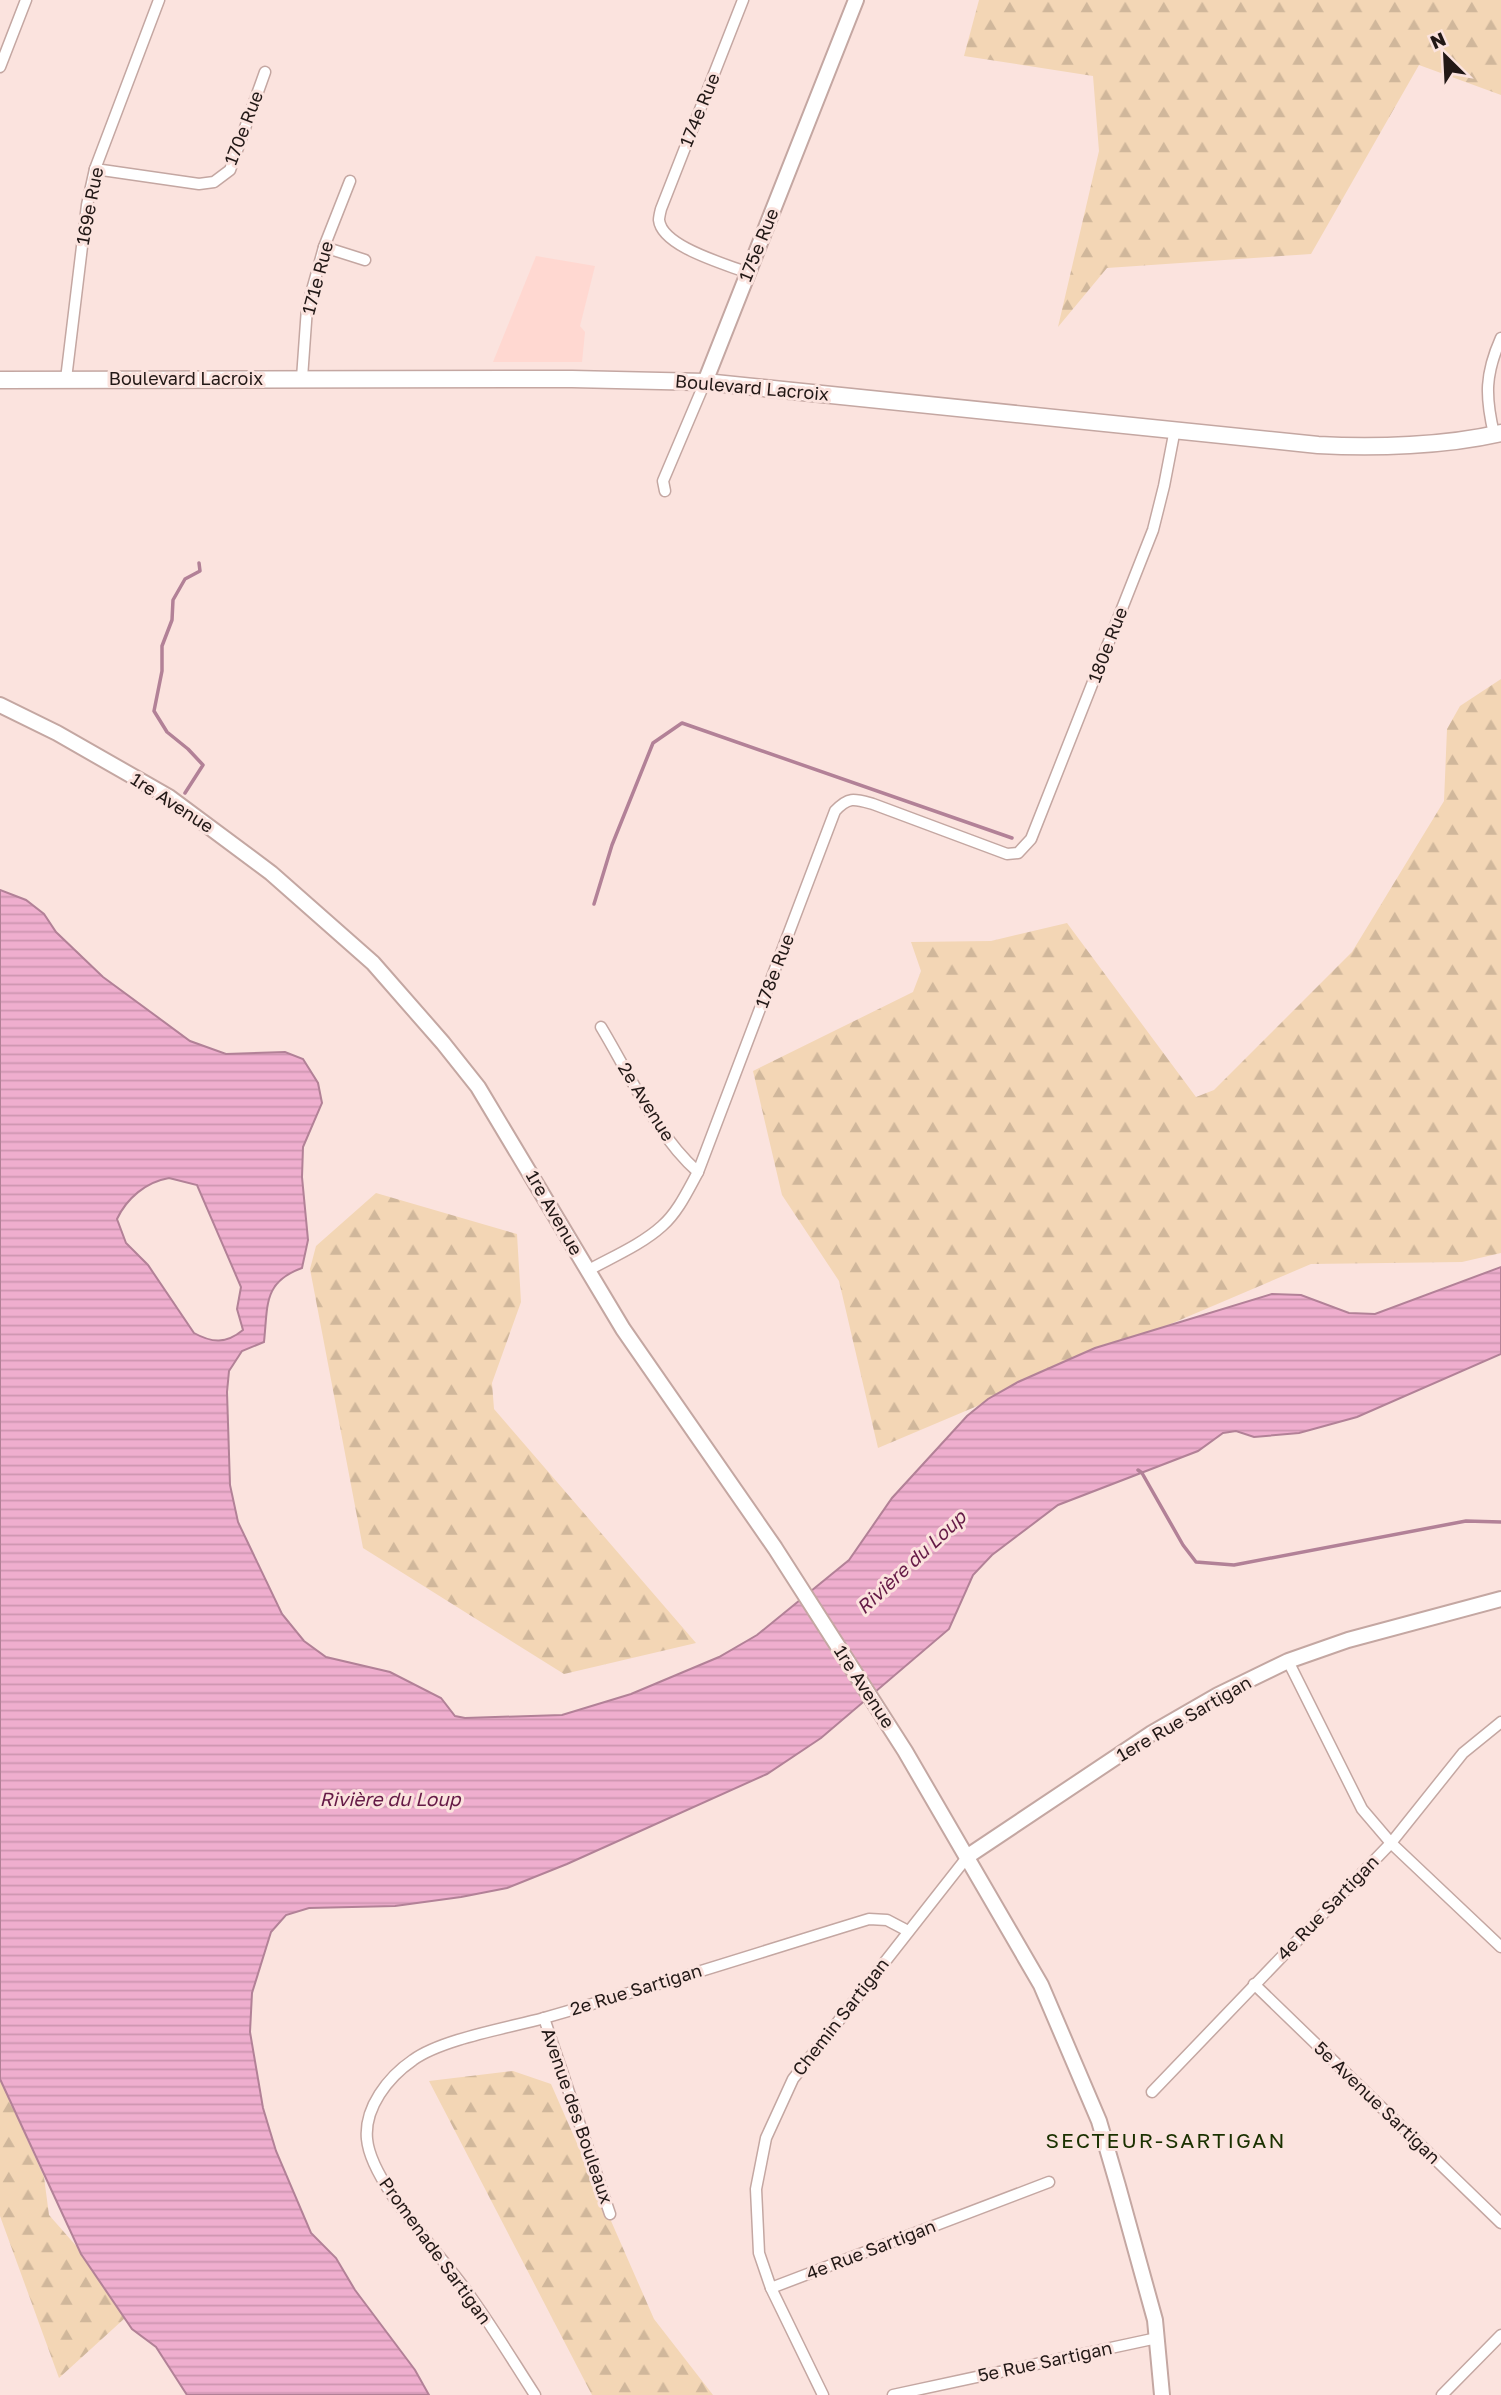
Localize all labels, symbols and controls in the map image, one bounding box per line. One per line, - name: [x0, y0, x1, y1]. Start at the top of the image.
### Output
- north arrow: [1410, 21, 1480, 91]
- text: N: [1427, 27, 1449, 53]
- street label: 174e Rue: [674, 70, 724, 150]
- street label: 170e Rue: [219, 87, 267, 168]
- street label: 169e Rue: [71, 165, 107, 247]
- street label: 175e Rue: [733, 205, 783, 284]
- street label: 171e Rue: [297, 239, 337, 317]
- street label: Boulevard Lacroix: [109, 367, 263, 389]
- street label: Boulevard Lacroix: [674, 369, 830, 405]
- street label: 180e Rue: [1083, 604, 1131, 685]
- street label: 1re Avenue: [127, 767, 218, 837]
- street label: 178e Rue: [750, 931, 798, 1011]
- street label: 2e Avenue: [614, 1058, 680, 1145]
- street label: 1re Avenue: [522, 1166, 588, 1259]
- water label: Rivière du Loup: [851, 1504, 971, 1618]
- street label: 1re Avenue: [830, 1641, 900, 1732]
- street label: 1ere Rue Sartigan: [1112, 1671, 1255, 1766]
- water label: Rivière du Loup: [320, 1787, 462, 1810]
- street label: 4e Rue Sartigan: [1272, 1850, 1383, 1964]
- street label: Chemin Sartigan: [787, 1953, 893, 2080]
- street label: 2e Rue Sartigan: [567, 1959, 704, 2020]
- street label: Avenue des Bouleaux: [538, 2025, 618, 2206]
- street label: 5e Avenue Sartigan: [1310, 2036, 1445, 2168]
- district label: SECTEUR-SARTIGAN: [1046, 2127, 1286, 2153]
- street label: Promenade Sartigan: [375, 2173, 497, 2328]
- street label: 4e Rue Sartigan: [803, 2214, 939, 2284]
- street label: 5e Rue Sartigan: [976, 2336, 1114, 2386]

